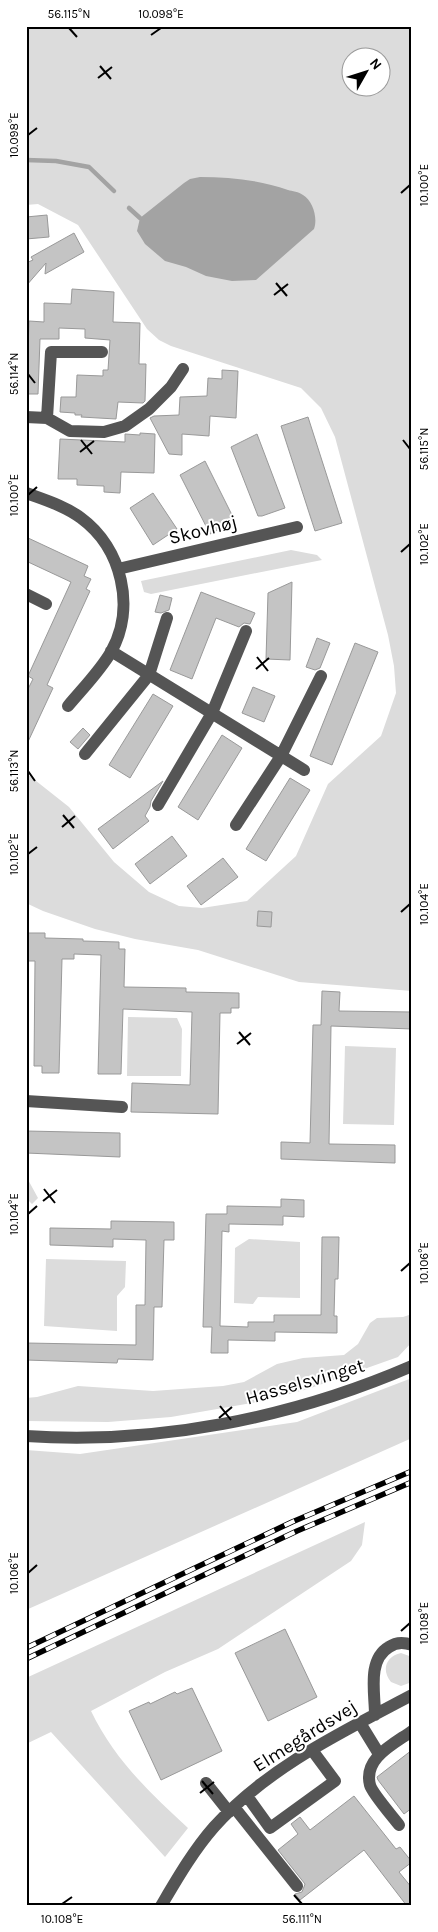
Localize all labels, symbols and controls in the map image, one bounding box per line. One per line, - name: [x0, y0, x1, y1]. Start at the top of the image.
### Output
- text: 56.115°N: [48, 7, 90, 21]
- text: 10.098°E: [138, 7, 184, 21]
- north arrow: [340, 48, 390, 98]
- text: N: [366, 55, 385, 73]
- text: 10.098°E: [7, 112, 21, 158]
- text: 10.100°E: [417, 164, 431, 206]
- text: 56.114°N: [7, 353, 21, 395]
- text: 56.115°N: [417, 428, 431, 470]
- text: 10.100°E: [7, 474, 21, 516]
- street label: Skovhøj: [166, 511, 240, 549]
- text: 10.102°E: [417, 523, 431, 565]
- text: 56.113°N: [7, 749, 21, 793]
- text: 10.102°E: [7, 833, 21, 875]
- text: 10.104°E: [417, 883, 431, 925]
- text: 10.104°E: [7, 1193, 21, 1235]
- text: 10.106°E: [417, 1242, 431, 1284]
- street label: Hasselsvinget: [243, 1355, 367, 1409]
- text: 10.106°E: [7, 1552, 21, 1594]
- text: 10.108°E: [417, 1602, 431, 1644]
- street label: Elmegårdsvej: [249, 1695, 361, 1777]
- text: 10.108°E: [41, 1912, 83, 1926]
- text: 56.111°N: [282, 1912, 322, 1926]

